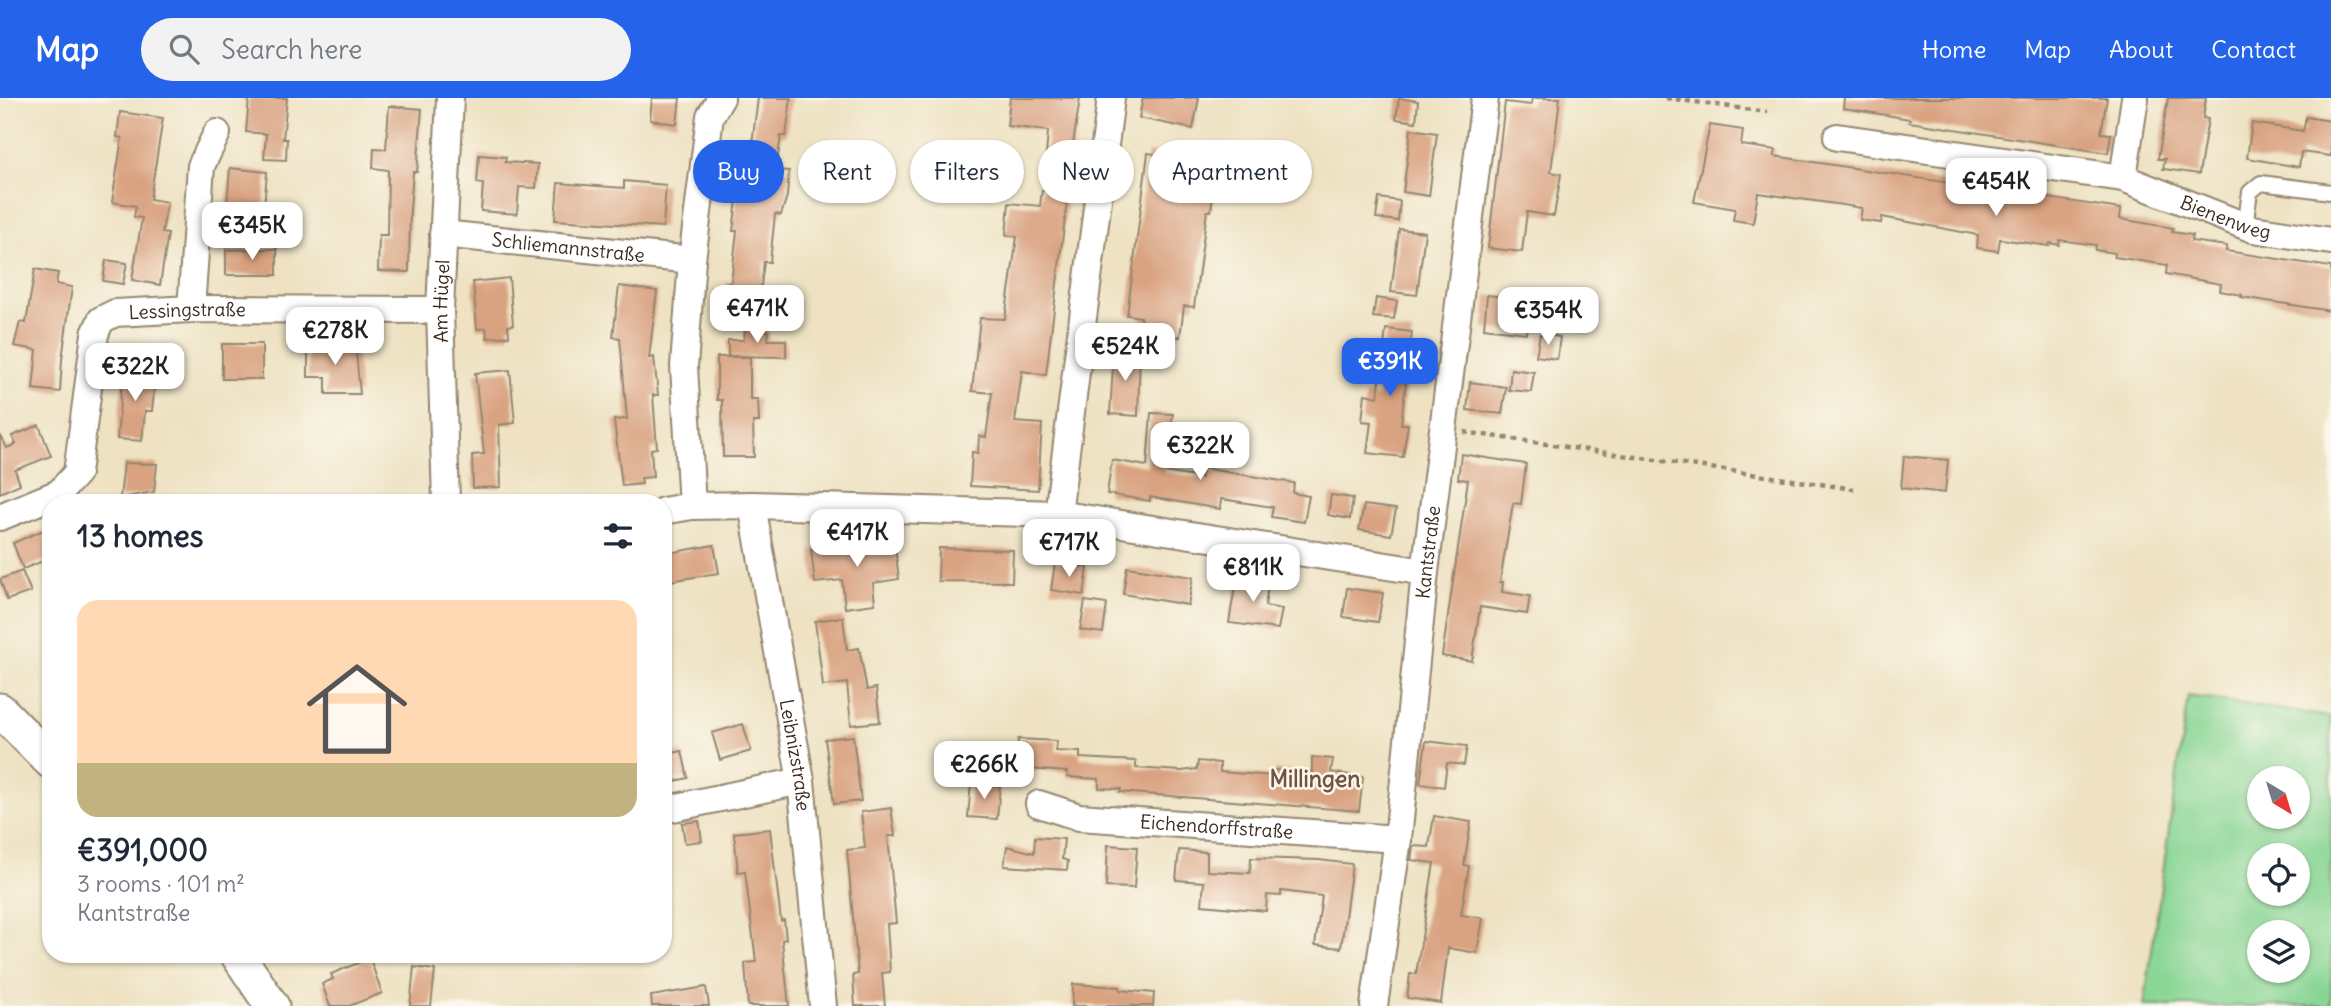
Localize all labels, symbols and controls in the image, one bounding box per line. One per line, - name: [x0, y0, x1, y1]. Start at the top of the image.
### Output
- search box: [141, 18, 631, 81]
- text: Map: [35, 28, 99, 70]
- icon: search: [165, 30, 203, 68]
- text: Search here: [221, 33, 362, 66]
- text: Home: [1922, 34, 1986, 64]
- text: Map: [2024, 34, 2071, 64]
- text: About: [2109, 34, 2173, 64]
- text: Contact: [2211, 34, 2296, 64]
- chip: Buy: [693, 140, 784, 203]
- chip: Rent: [798, 140, 896, 203]
- chip: Filters: [910, 140, 1024, 203]
- chip: New: [1038, 140, 1134, 203]
- chip: Apartment: [1148, 140, 1312, 203]
- pin: €454K: [1947, 158, 2045, 218]
- text: €454K: [1962, 166, 2030, 195]
- street label: Bienenweg: [2177, 190, 2273, 244]
- pin: €345K: [203, 202, 301, 262]
- text: €345K: [218, 210, 286, 239]
- street label: Schliemannstraße: [491, 227, 646, 267]
- street label: Am Hügel: [428, 259, 454, 343]
- pin: €471K: [708, 286, 806, 345]
- pin: €354K: [1499, 288, 1597, 347]
- text: €471K: [726, 293, 788, 322]
- text: €354K: [1514, 295, 1582, 324]
- street label: Lessingstraße: [128, 297, 246, 324]
- pin: €278K: [286, 308, 384, 367]
- text: €278K: [302, 315, 368, 344]
- pin: €524K: [1076, 324, 1174, 383]
- text: €524K: [1091, 331, 1159, 360]
- pin: €391K: [1341, 338, 1439, 398]
- pin: €322K: [86, 344, 184, 403]
- text: €391K: [1358, 346, 1422, 375]
- text: €322K: [101, 351, 169, 380]
- pin: €322K: [1151, 422, 1249, 482]
- text: €322K: [1166, 430, 1234, 459]
- street label: Kantstraße: [1410, 504, 1445, 600]
- pin: €417K: [808, 510, 906, 569]
- text: 13 homes: [77, 517, 203, 555]
- icon: filters: [599, 517, 637, 555]
- text: €417K: [826, 517, 888, 546]
- pin: €717K: [1020, 519, 1118, 579]
- text: €717K: [1039, 527, 1099, 556]
- pin: €811K: [1204, 545, 1302, 604]
- text: €811K: [1223, 552, 1283, 581]
- icon: home: [294, 646, 420, 772]
- street label: Leibnizstraße: [775, 697, 816, 812]
- pin: €266K: [935, 742, 1033, 801]
- text: €266K: [950, 749, 1018, 778]
- district label: Millingen: [1269, 764, 1361, 793]
- north arrow: [2247, 766, 2310, 830]
- map controls: [2247, 766, 2310, 983]
- street label: Eichendorffstraße: [1139, 809, 1294, 844]
- text: €391,000: [77, 831, 208, 869]
- button: locate: [2247, 843, 2310, 906]
- text: 3 rooms · 101 m²: [77, 869, 245, 898]
- text: Kantstraße: [77, 898, 190, 927]
- button: layers: [2247, 920, 2310, 983]

